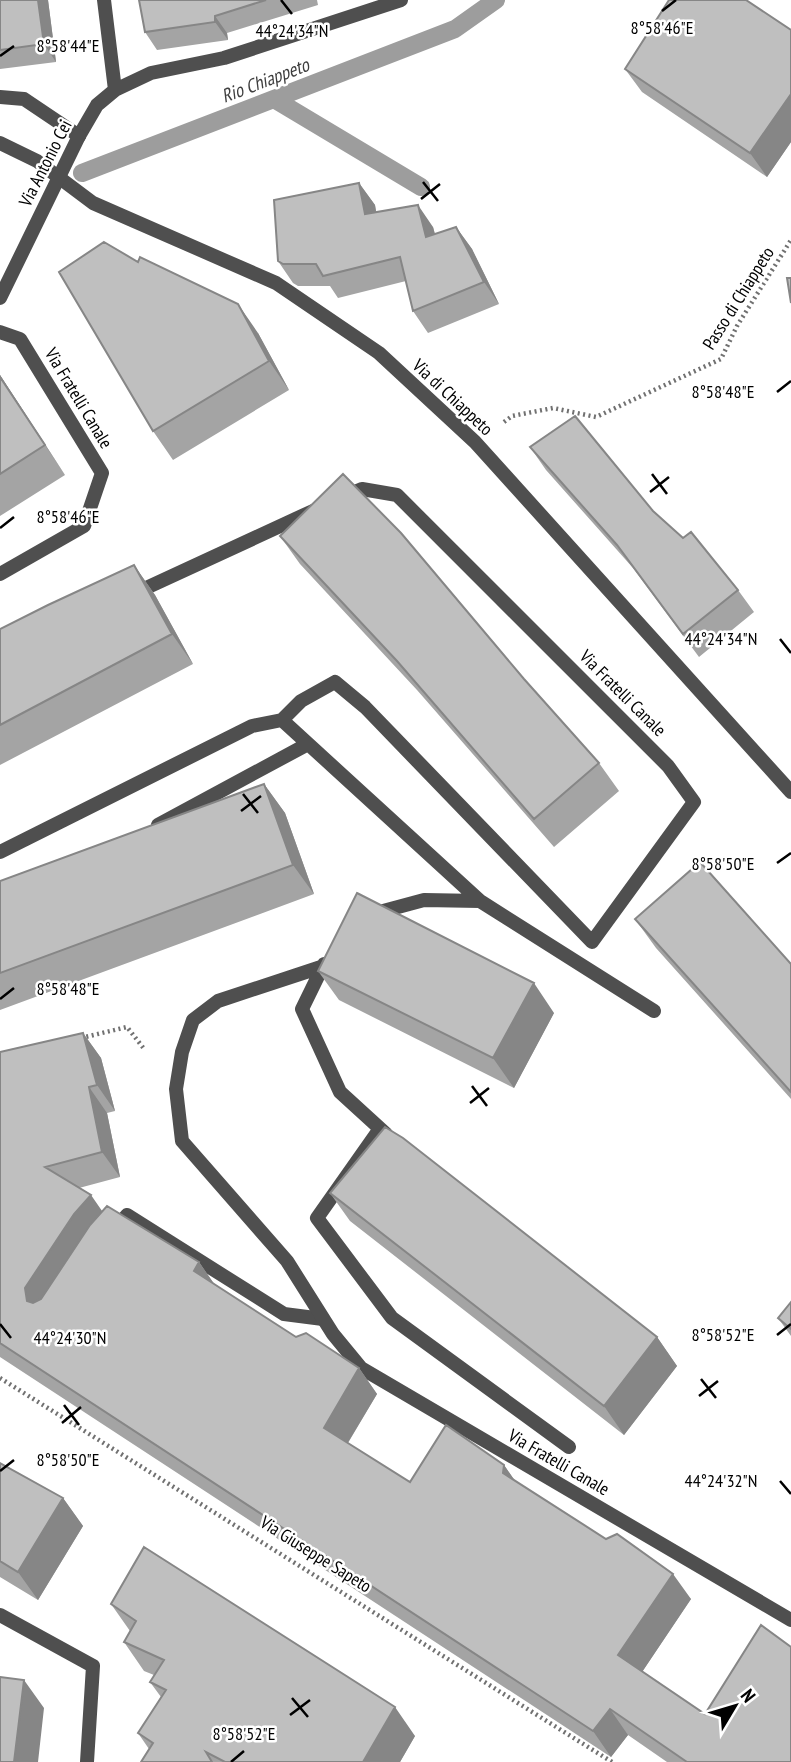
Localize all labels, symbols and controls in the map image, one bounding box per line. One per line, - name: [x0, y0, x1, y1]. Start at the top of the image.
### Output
- text: 8°58'46"E: [631, 16, 693, 39]
- text: 44°24'34"N: [256, 19, 328, 42]
- text: 8°58'44"E: [37, 34, 99, 57]
- water label: Rio Chiappeto: [218, 52, 314, 108]
- street label: Via Antonio Cei: [13, 116, 77, 211]
- street label: Passo di Chiappeto: [697, 242, 779, 354]
- street label: Via Fratelli Canale: [39, 343, 118, 452]
- street label: Via di Chiappeto: [407, 353, 498, 440]
- text: 8°58'48"E: [692, 380, 754, 403]
- text: 8°58'46"E: [37, 505, 99, 528]
- text: 44°24'34"N: [685, 627, 757, 650]
- street label: Via Fratelli Canale: [574, 644, 671, 741]
- text: 8°58'50"E: [692, 852, 754, 875]
- text: 8°58'48"E: [37, 977, 99, 1000]
- text: 8°58'52"E: [692, 1323, 754, 1346]
- text: 44°24'30"N: [34, 1326, 106, 1349]
- street label: Via Fratelli Canale: [503, 1423, 614, 1500]
- text: 8°58'50"E: [37, 1448, 99, 1471]
- text: 44°24'32"N: [685, 1469, 757, 1492]
- street label: Via Giuseppe Sapeto: [255, 1510, 376, 1598]
- north arrow: [700, 1671, 770, 1741]
- text: N: [736, 1684, 761, 1707]
- text: 8°58'52"E: [213, 1722, 275, 1745]

